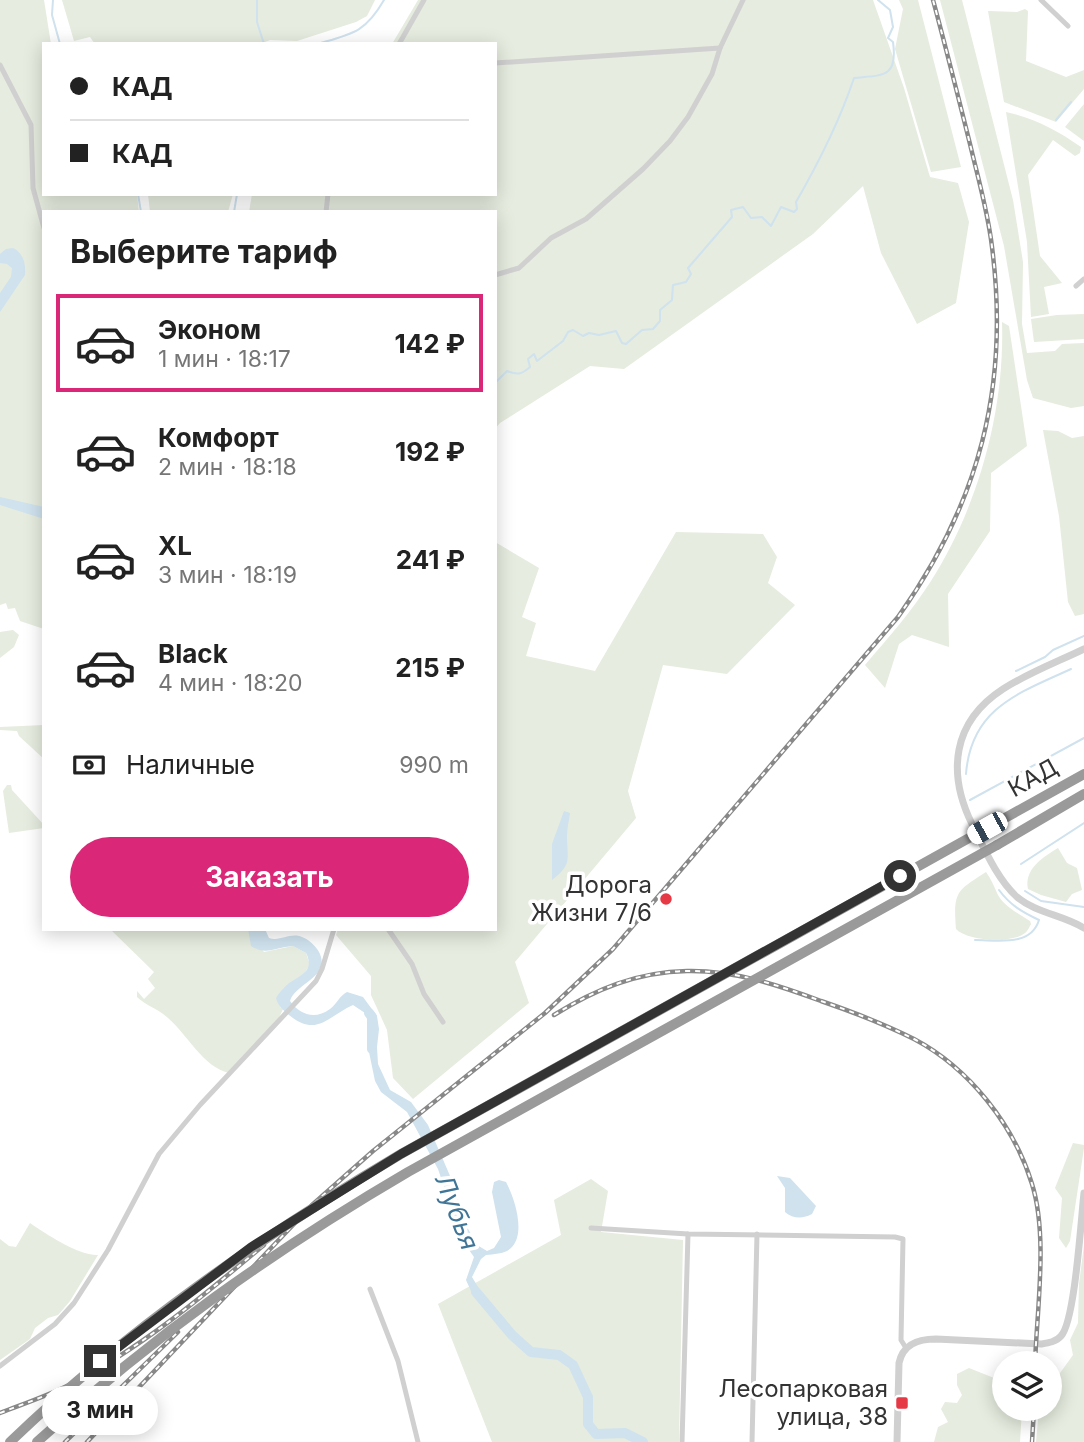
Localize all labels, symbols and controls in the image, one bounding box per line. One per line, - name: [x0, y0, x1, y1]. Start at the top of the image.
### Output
- text: КАД: [112, 71, 173, 102]
- text: КАД: [112, 138, 173, 169]
- text: Выберите тариф: [70, 232, 338, 271]
- icon: car: [74, 312, 137, 375]
- text: Эконом: [158, 314, 261, 345]
- text: 142 ₽: [394, 328, 465, 359]
- text: 1 мин · 18:17: [158, 345, 291, 373]
- icon: car: [74, 420, 137, 483]
- text: Комфорт: [158, 422, 279, 453]
- text: 192 ₽: [395, 436, 465, 467]
- text: 2 мин · 18:18: [158, 453, 297, 481]
- icon: car: [74, 528, 137, 591]
- text: XL: [158, 530, 192, 561]
- text: 241 ₽: [396, 544, 465, 575]
- text: 3 мин · 18:19: [158, 561, 297, 589]
- icon: car: [74, 636, 137, 699]
- text: Black: [158, 638, 228, 669]
- text: 215 ₽: [395, 652, 465, 683]
- text: 4 мин · 18:20: [158, 669, 303, 697]
- icon: cash: [70, 746, 108, 784]
- text: Наличные: [126, 749, 255, 780]
- text: 990 m: [399, 751, 469, 779]
- street label: КАД: [1003, 752, 1063, 803]
- car: [964, 809, 1011, 847]
- button: Заказать: [70, 837, 469, 917]
- route start: [884, 860, 916, 892]
- place label: Дорога Жизни 7/6: [531, 870, 652, 927]
- marker: Дорога Жизни 7/6: [658, 891, 674, 907]
- water label: Лубья: [429, 1170, 486, 1254]
- route end: [84, 1345, 116, 1377]
- map controls: [992, 1351, 1062, 1421]
- button: layers: [992, 1351, 1062, 1421]
- place label: Лесопарковая улица, 38: [718, 1374, 888, 1431]
- callout: 3 мин: [42, 1386, 158, 1434]
- marker: Лесопарковая улица, 38: [894, 1395, 910, 1411]
- text: 3 мин: [66, 1396, 134, 1424]

